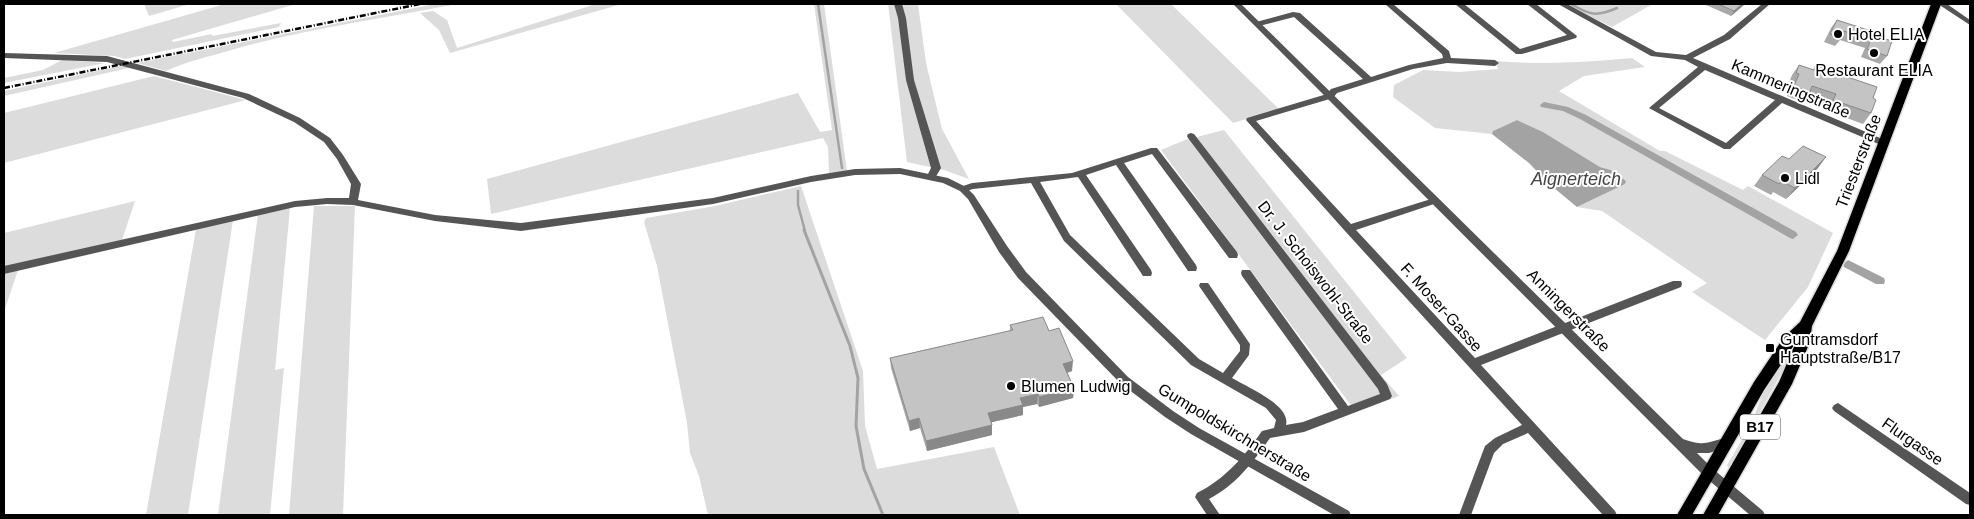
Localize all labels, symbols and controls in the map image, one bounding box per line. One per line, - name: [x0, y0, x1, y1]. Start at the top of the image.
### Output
- place label: Hotel ELIA: [1848, 26, 1925, 43]
- marker: Hotel ELIA: [1832, 28, 1844, 40]
- marker: Restaurant ELIA: [1868, 47, 1880, 59]
- street label: Kammeringstraße: [1729, 56, 1853, 121]
- place label: Restaurant ELIA: [1815, 62, 1933, 79]
- street label: Triesterstraße: [1833, 112, 1884, 210]
- water label: Aignerteich: [1530, 169, 1621, 189]
- place label: Lidl: [1795, 170, 1820, 187]
- marker: Lidl: [1779, 172, 1791, 184]
- street label: Dr. J. Schoiswohl-Straße: [1255, 198, 1377, 347]
- street label: F. Moser-Gasse: [1398, 260, 1486, 355]
- street label: Anningerstraße: [1524, 266, 1613, 355]
- place label: Guntramsdorf Hauptstraße/B17: [1780, 331, 1901, 366]
- marker: Guntramsdorf Hauptstraße/B17: [1764, 342, 1776, 354]
- place label: Blumen Ludwig: [1021, 378, 1130, 395]
- marker: Blumen Ludwig: [1005, 380, 1017, 392]
- street label: Gumpoldskirchnerstraße: [1155, 380, 1314, 485]
- road number: B17: [1740, 414, 1780, 440]
- street label: Flurgasse: [1879, 414, 1946, 469]

